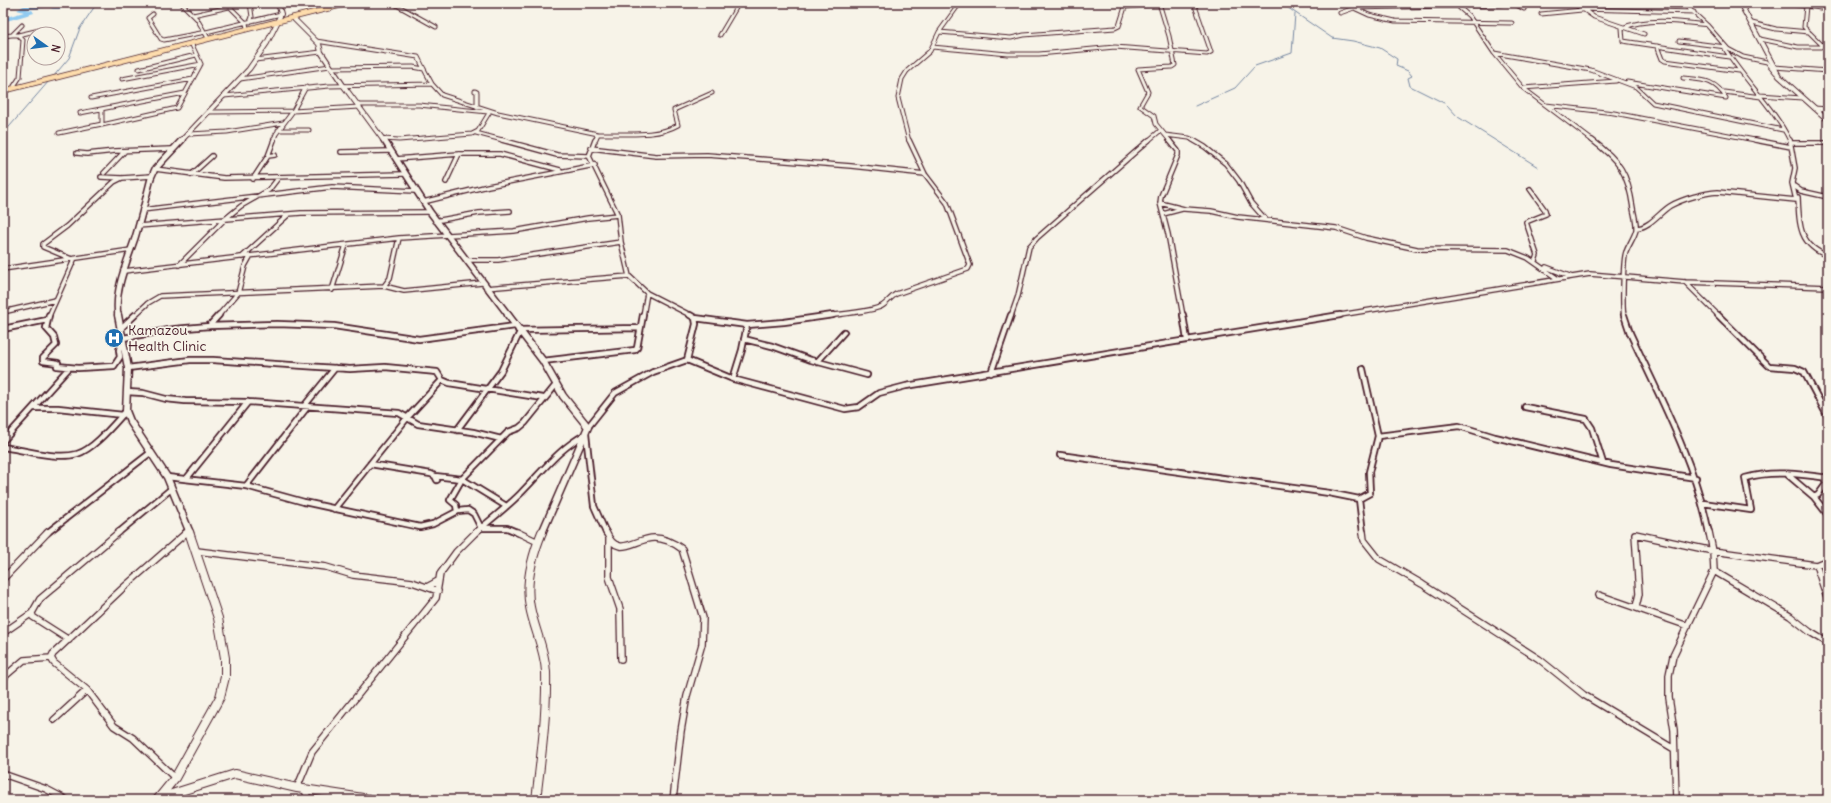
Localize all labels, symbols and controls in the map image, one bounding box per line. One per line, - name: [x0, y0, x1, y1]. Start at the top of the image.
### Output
- north arrow: [26, 26, 66, 66]
- text: N: [48, 43, 63, 54]
- place label: Kamazou Health Clinic: [128, 321, 207, 355]
- hospital icon: Kamazou Health Clinic: [103, 327, 125, 349]

